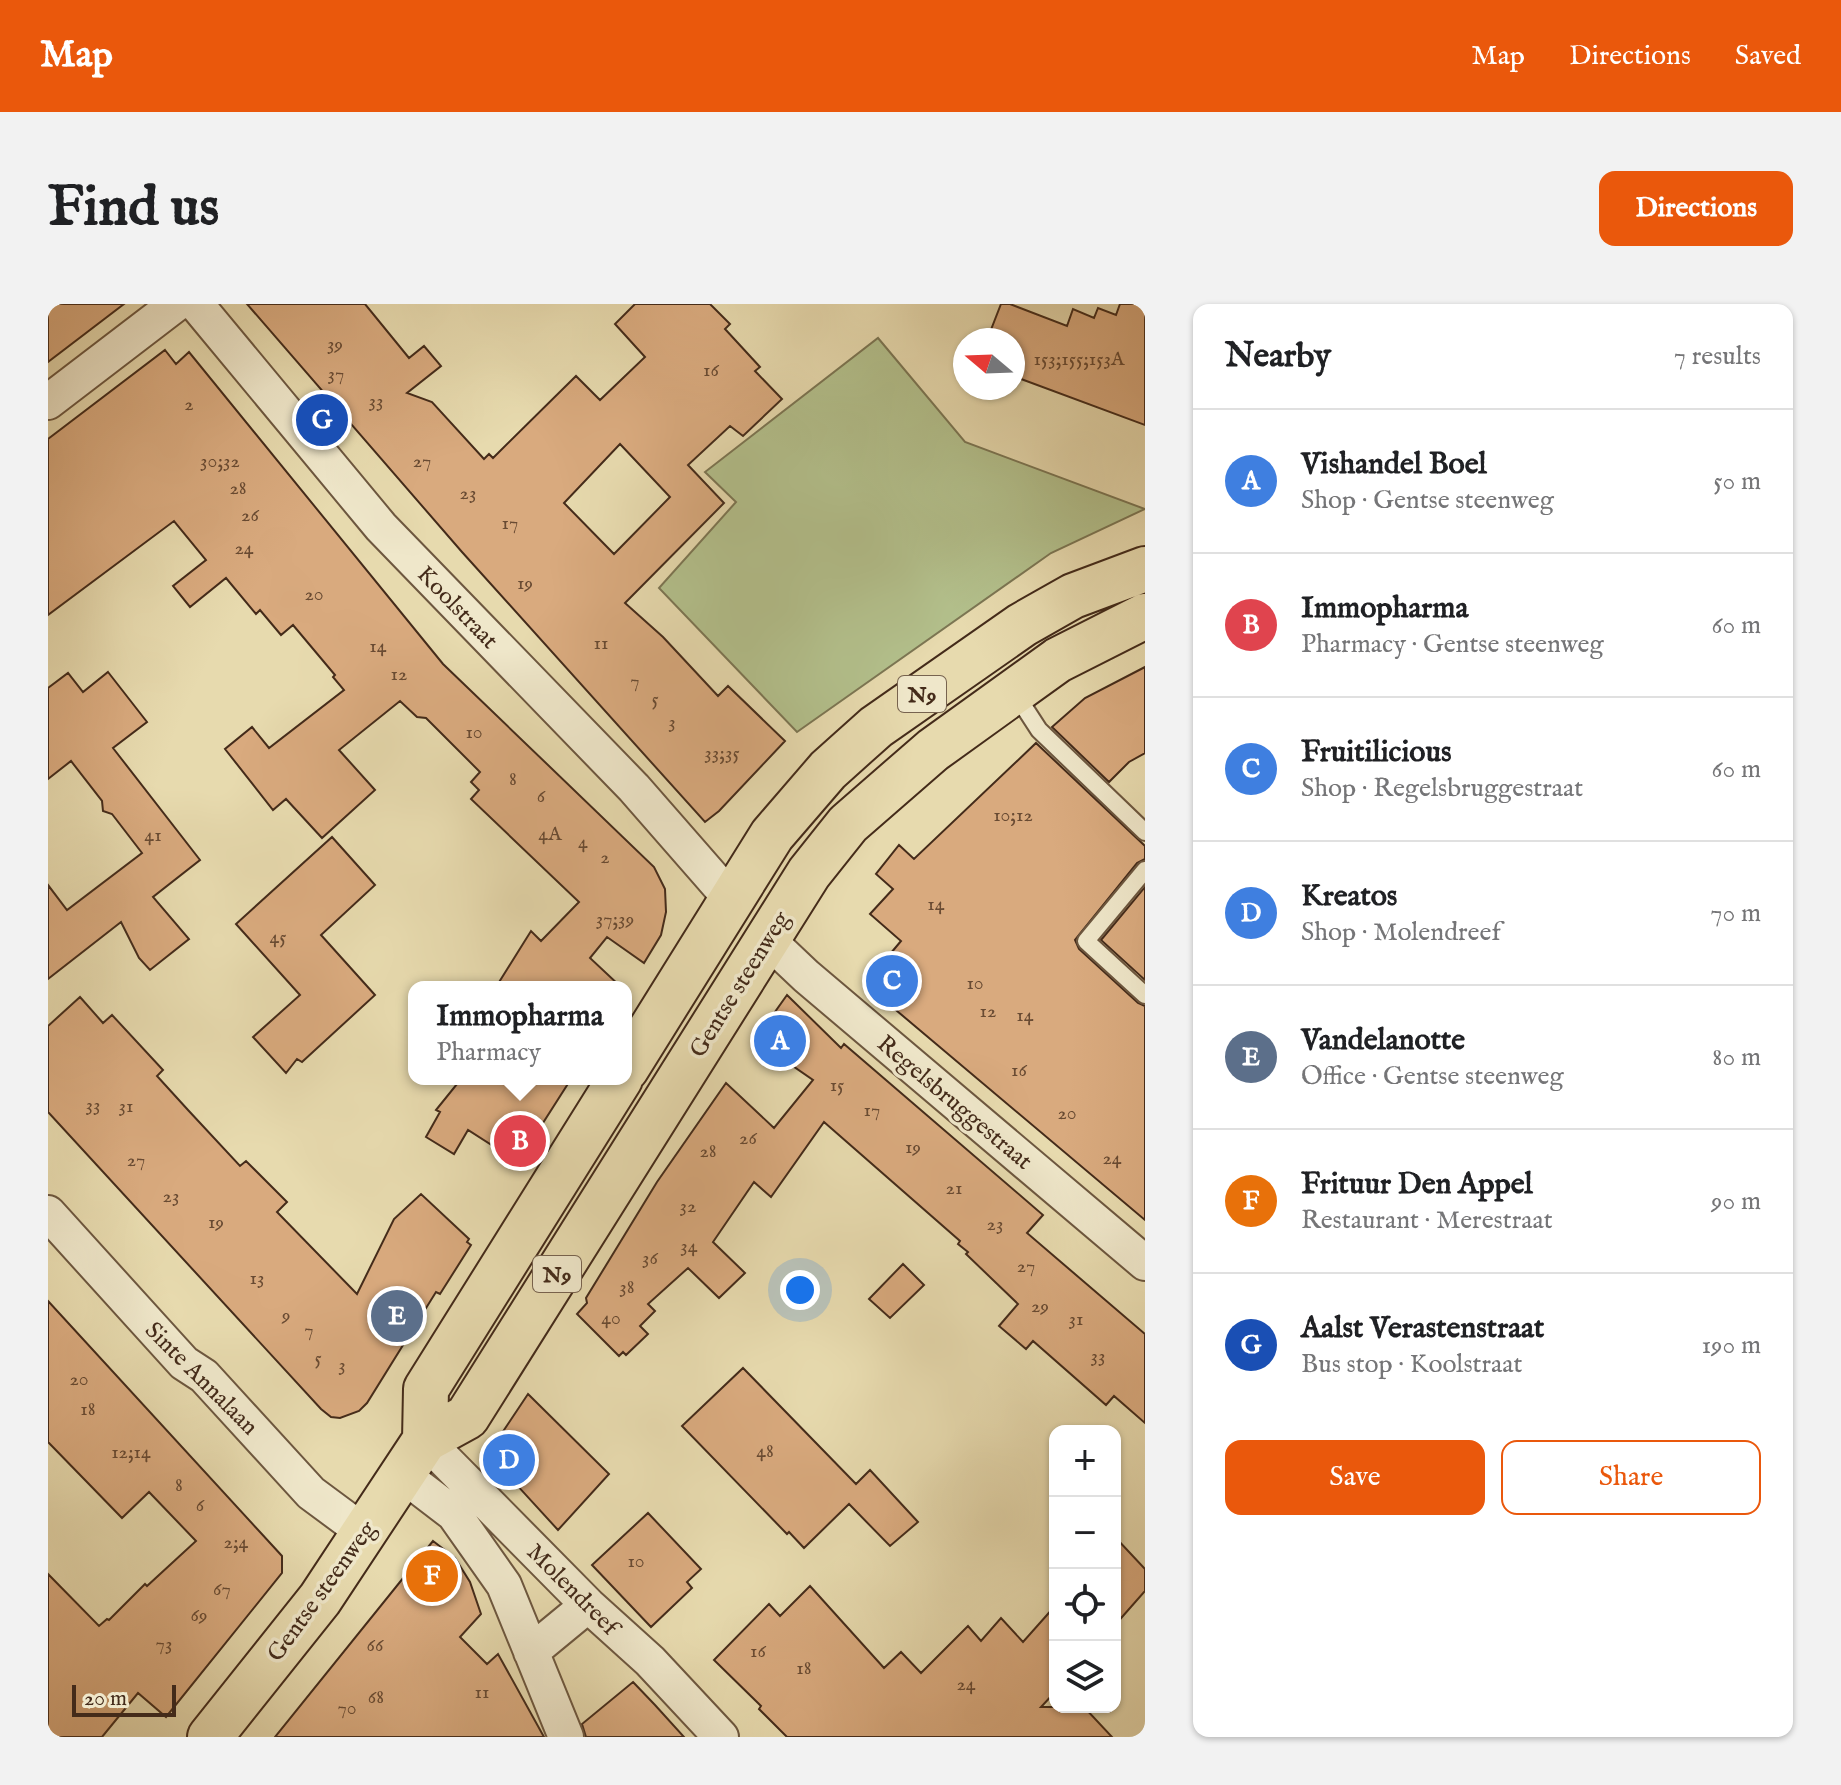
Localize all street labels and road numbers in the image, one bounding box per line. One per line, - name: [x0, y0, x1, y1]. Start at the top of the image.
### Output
- street label: Koolstraat: [410, 560, 504, 656]
- road number: N9: [898, 676, 946, 712]
- street label: Gentse steenweg: [683, 905, 798, 1064]
- street label: Regelsbruggestraat: [870, 1029, 1038, 1177]
- road number: N9: [533, 1256, 581, 1292]
- street label: Sinte Annalaan: [138, 1316, 264, 1443]
- street label: Gentse steenweg: [261, 1515, 384, 1668]
- street label: Molendreef: [519, 1537, 628, 1646]

